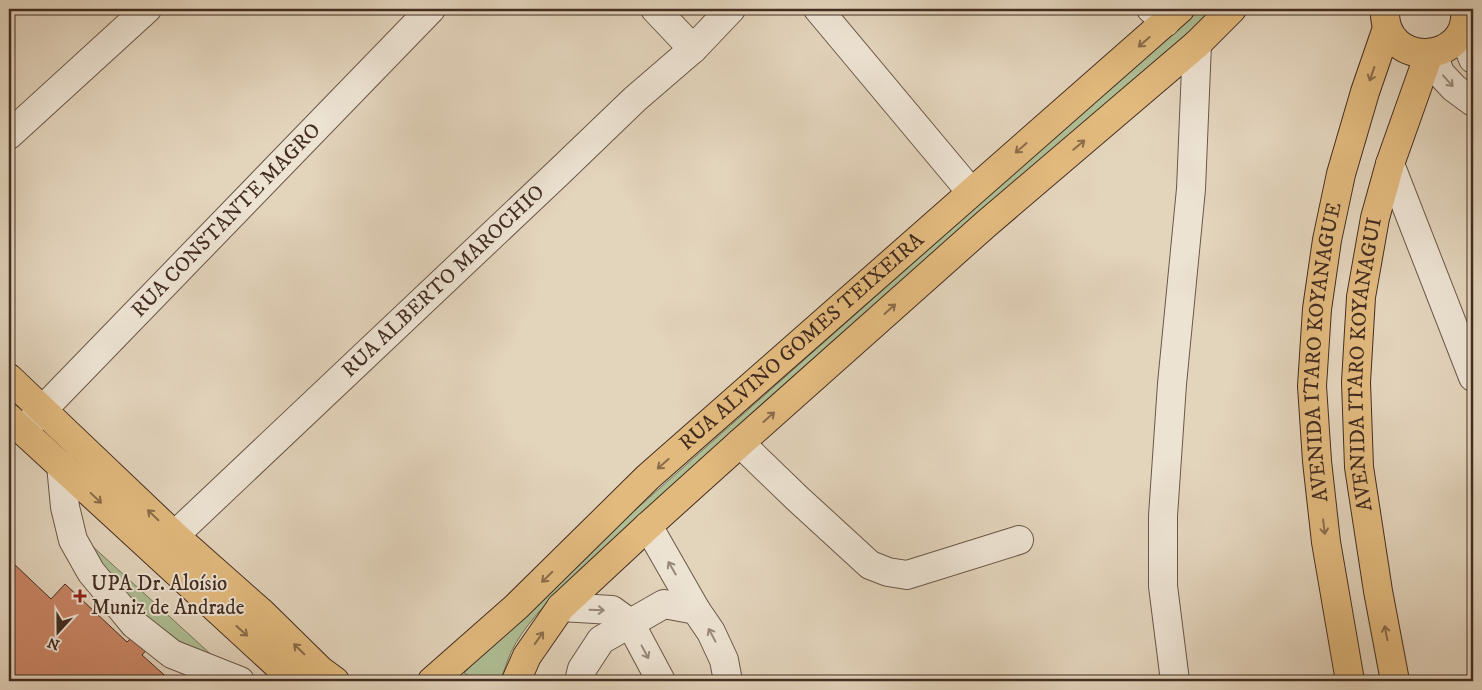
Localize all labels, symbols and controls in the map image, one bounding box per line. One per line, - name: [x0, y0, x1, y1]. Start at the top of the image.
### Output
- one-way arrow: [1137, 36, 1150, 47]
- one-way arrow: [1366, 66, 1376, 82]
- one-way arrow: [1442, 75, 1454, 88]
- street label: RUA CONSTANTE MAGRO: [126, 118, 326, 323]
- one-way arrow: [1072, 140, 1085, 151]
- one-way arrow: [1015, 143, 1028, 154]
- street label: RUA ALBERTO MAROCHIO: [337, 179, 550, 383]
- street label: AVENIDA ITARO KOYANAGUE: [1299, 200, 1348, 503]
- street label: AVENIDA ITARO KOYANAGUI: [1343, 216, 1388, 513]
- street label: RUA ALVINO GOMES TEIXEIRA: [674, 227, 930, 456]
- one-way arrow: [884, 303, 897, 315]
- one-way arrow: [762, 412, 775, 423]
- one-way arrow: [656, 458, 669, 469]
- one-way arrow: [90, 492, 103, 504]
- one-way arrow: [147, 509, 159, 521]
- one-way arrow: [1319, 518, 1329, 534]
- one-way arrow: [667, 561, 676, 576]
- place label: UPA Dr. Aloísio Muniz de Andrade: [91, 571, 245, 621]
- one-way arrow: [540, 571, 553, 583]
- marker: UPA Dr. Aloísio Muniz de Andrade: [73, 589, 87, 603]
- one-way arrow: [589, 605, 605, 614]
- north arrow: [32, 608, 82, 658]
- one-way arrow: [235, 625, 248, 637]
- one-way arrow: [1380, 626, 1390, 642]
- one-way arrow: [707, 628, 717, 643]
- one-way arrow: [534, 632, 544, 646]
- text: N: [45, 633, 62, 654]
- one-way arrow: [292, 643, 305, 655]
- one-way arrow: [641, 644, 651, 659]

